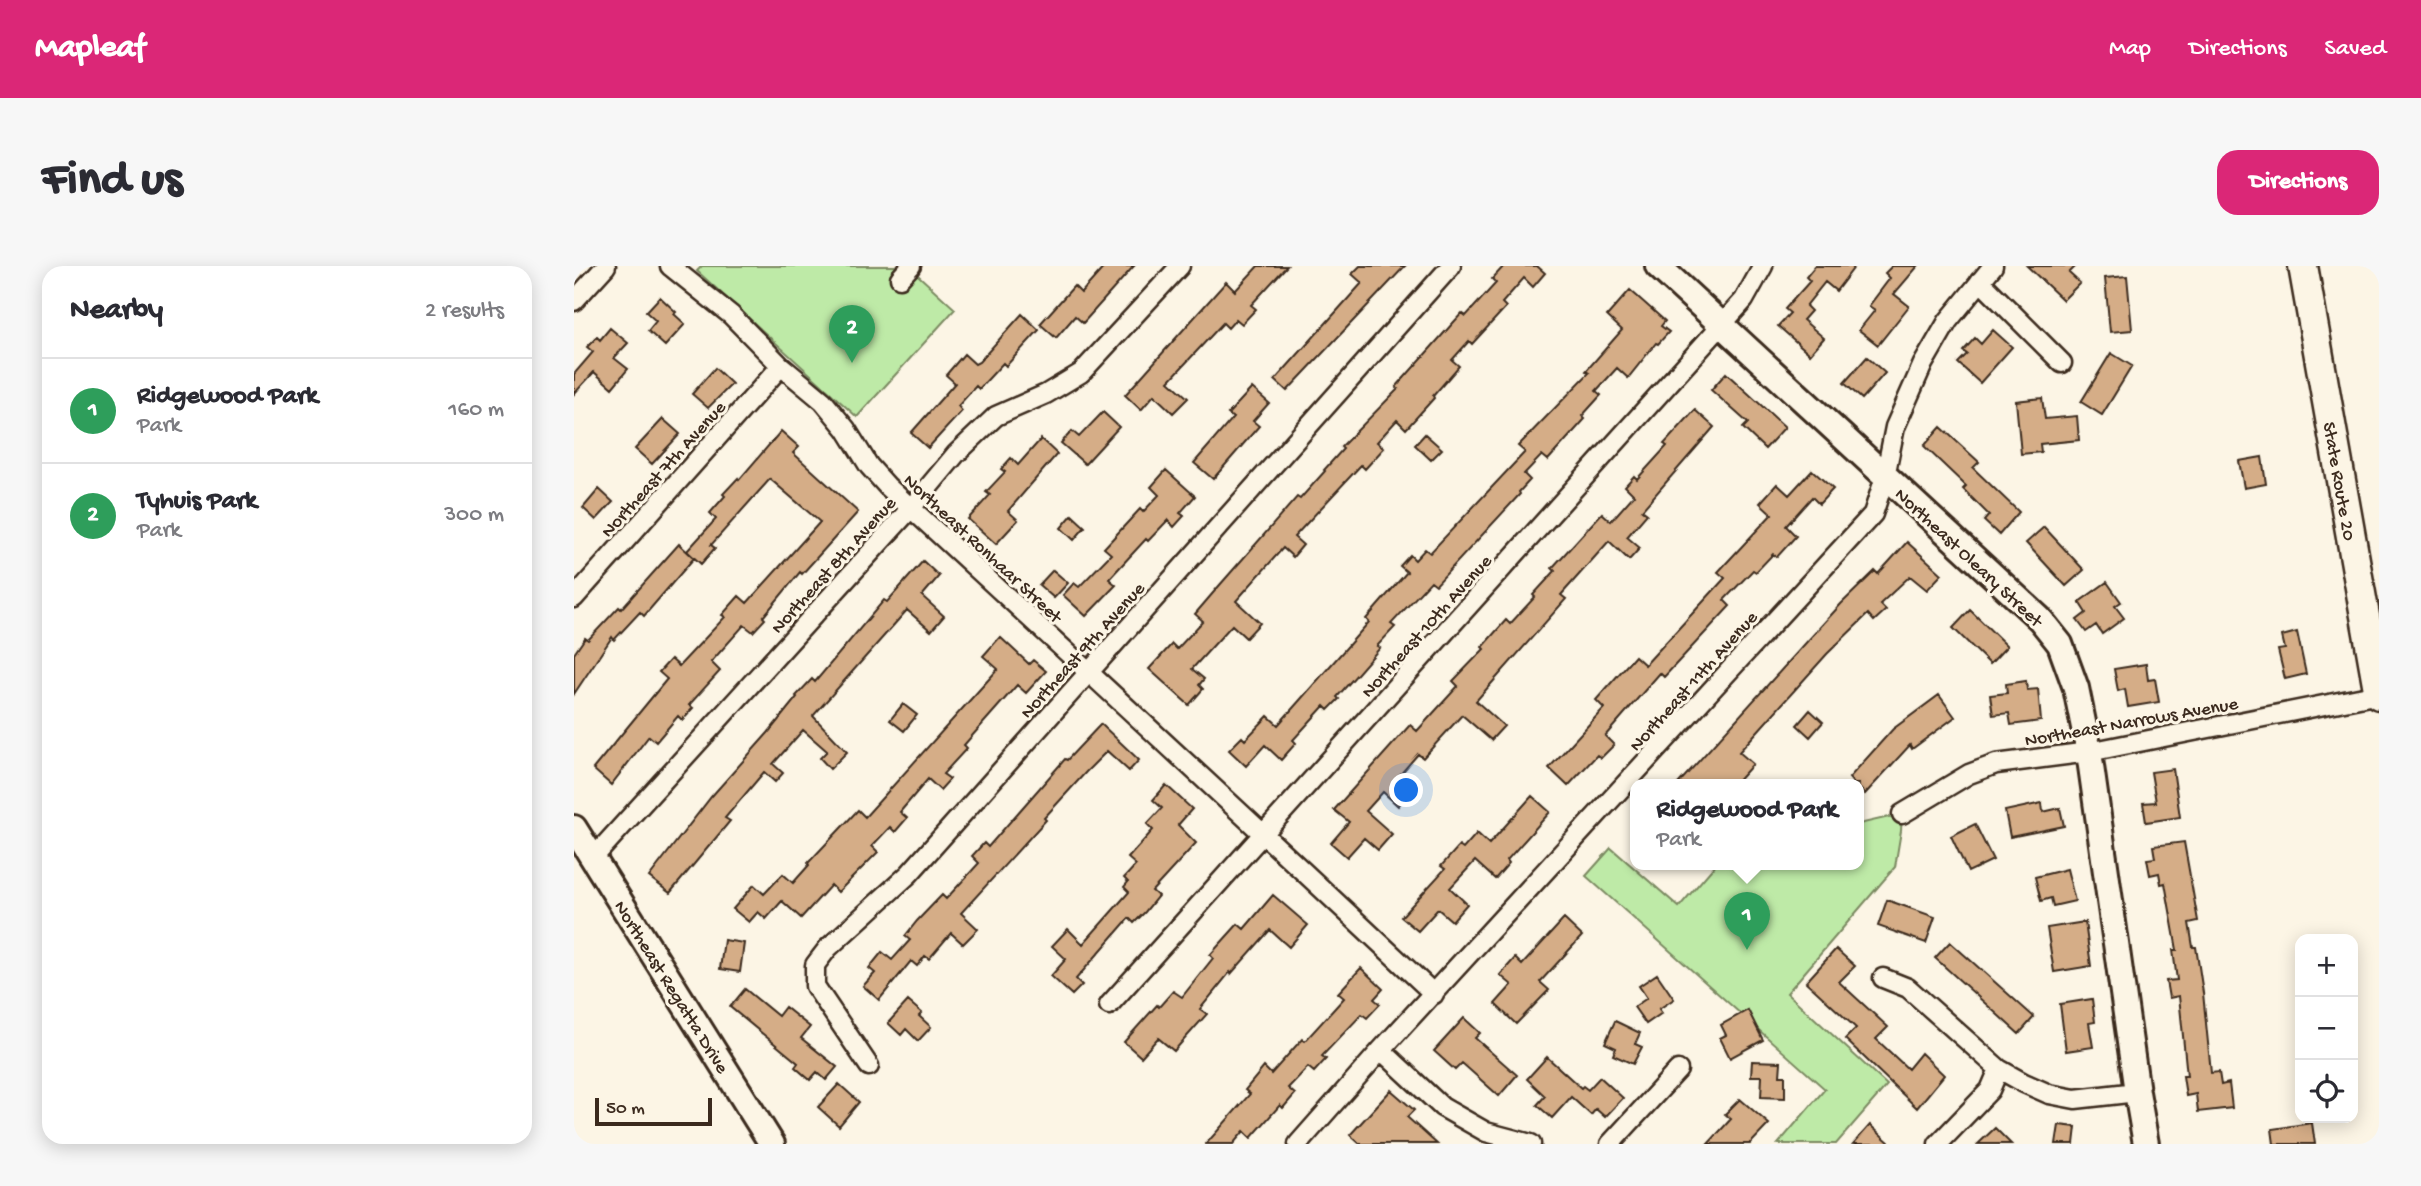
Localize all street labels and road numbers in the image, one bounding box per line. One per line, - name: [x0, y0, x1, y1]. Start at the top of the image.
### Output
- street label: Northeast 7th Avenue: [597, 397, 732, 543]
- street label: State Route 20: [2316, 420, 2359, 543]
- street label: Northeast Ronhaar Street: [897, 470, 1067, 631]
- street label: Northeast Oleary Street: [1889, 484, 2048, 635]
- street label: Northeast 8th Avenue: [767, 493, 902, 640]
- street label: Northeast 10th Avenue: [1357, 551, 1498, 704]
- street label: Northeast 9th Avenue: [1016, 578, 1151, 724]
- street label: Northeast 11th Avenue: [1625, 607, 1764, 757]
- street label: Northeast Narrows Avenue: [2023, 693, 2240, 754]
- street label: Northeast Regatta Drive: [607, 897, 733, 1079]

